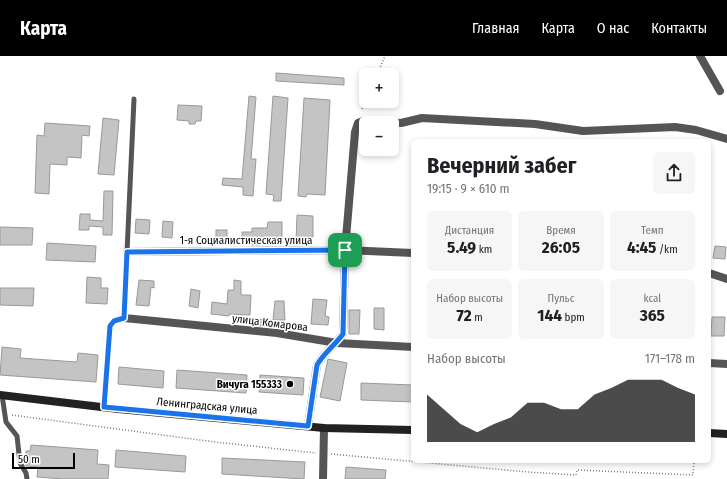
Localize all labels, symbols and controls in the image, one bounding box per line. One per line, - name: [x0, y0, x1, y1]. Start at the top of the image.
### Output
- text: Карта: [20, 17, 67, 40]
- text: Главная: [472, 20, 519, 37]
- text: Карта: [541, 20, 575, 37]
- text: О нас: [597, 20, 629, 37]
- text: Контакты: [651, 20, 707, 37]
- map controls: [359, 68, 399, 156]
- button: +: [359, 68, 399, 108]
- button: −: [359, 116, 399, 156]
- text: Вечерний забег: [427, 152, 576, 179]
- button: share: [653, 152, 695, 194]
- text: 19:15 · 9 × 610 m: [427, 181, 510, 196]
- text: Дистанция: [445, 224, 494, 237]
- text: Время: [546, 224, 576, 237]
- text: Темп: [641, 224, 664, 237]
- pin: [328, 233, 362, 267]
- street label: 1-я Социалистическая улица: [180, 234, 312, 247]
- text: 5.49: [447, 237, 476, 258]
- text: 26:05: [542, 237, 580, 258]
- text: 4:45: [627, 237, 656, 258]
- icon: arrive: [334, 239, 356, 261]
- text: km: [476, 243, 492, 256]
- text: /km: [656, 243, 678, 256]
- text: Набор высоты: [436, 292, 503, 305]
- text: Пульс: [548, 292, 574, 305]
- text: kcal: [643, 292, 661, 305]
- text: 72: [457, 305, 472, 326]
- text: 144: [537, 305, 562, 326]
- text: 365: [640, 305, 665, 326]
- text: m: [472, 311, 483, 324]
- text: bpm: [562, 311, 585, 324]
- street label: улица Комарова: [231, 312, 309, 334]
- text: Набор высоты: [427, 351, 506, 366]
- text: 171–178 m: [645, 351, 695, 366]
- place label: Вичуга 155333: [217, 378, 282, 391]
- marker: Вичуга 155333: [285, 379, 295, 389]
- street label: Ленинградская улица: [156, 395, 258, 417]
- scale bar: [12, 451, 75, 470]
- text: 50 m: [18, 453, 40, 466]

